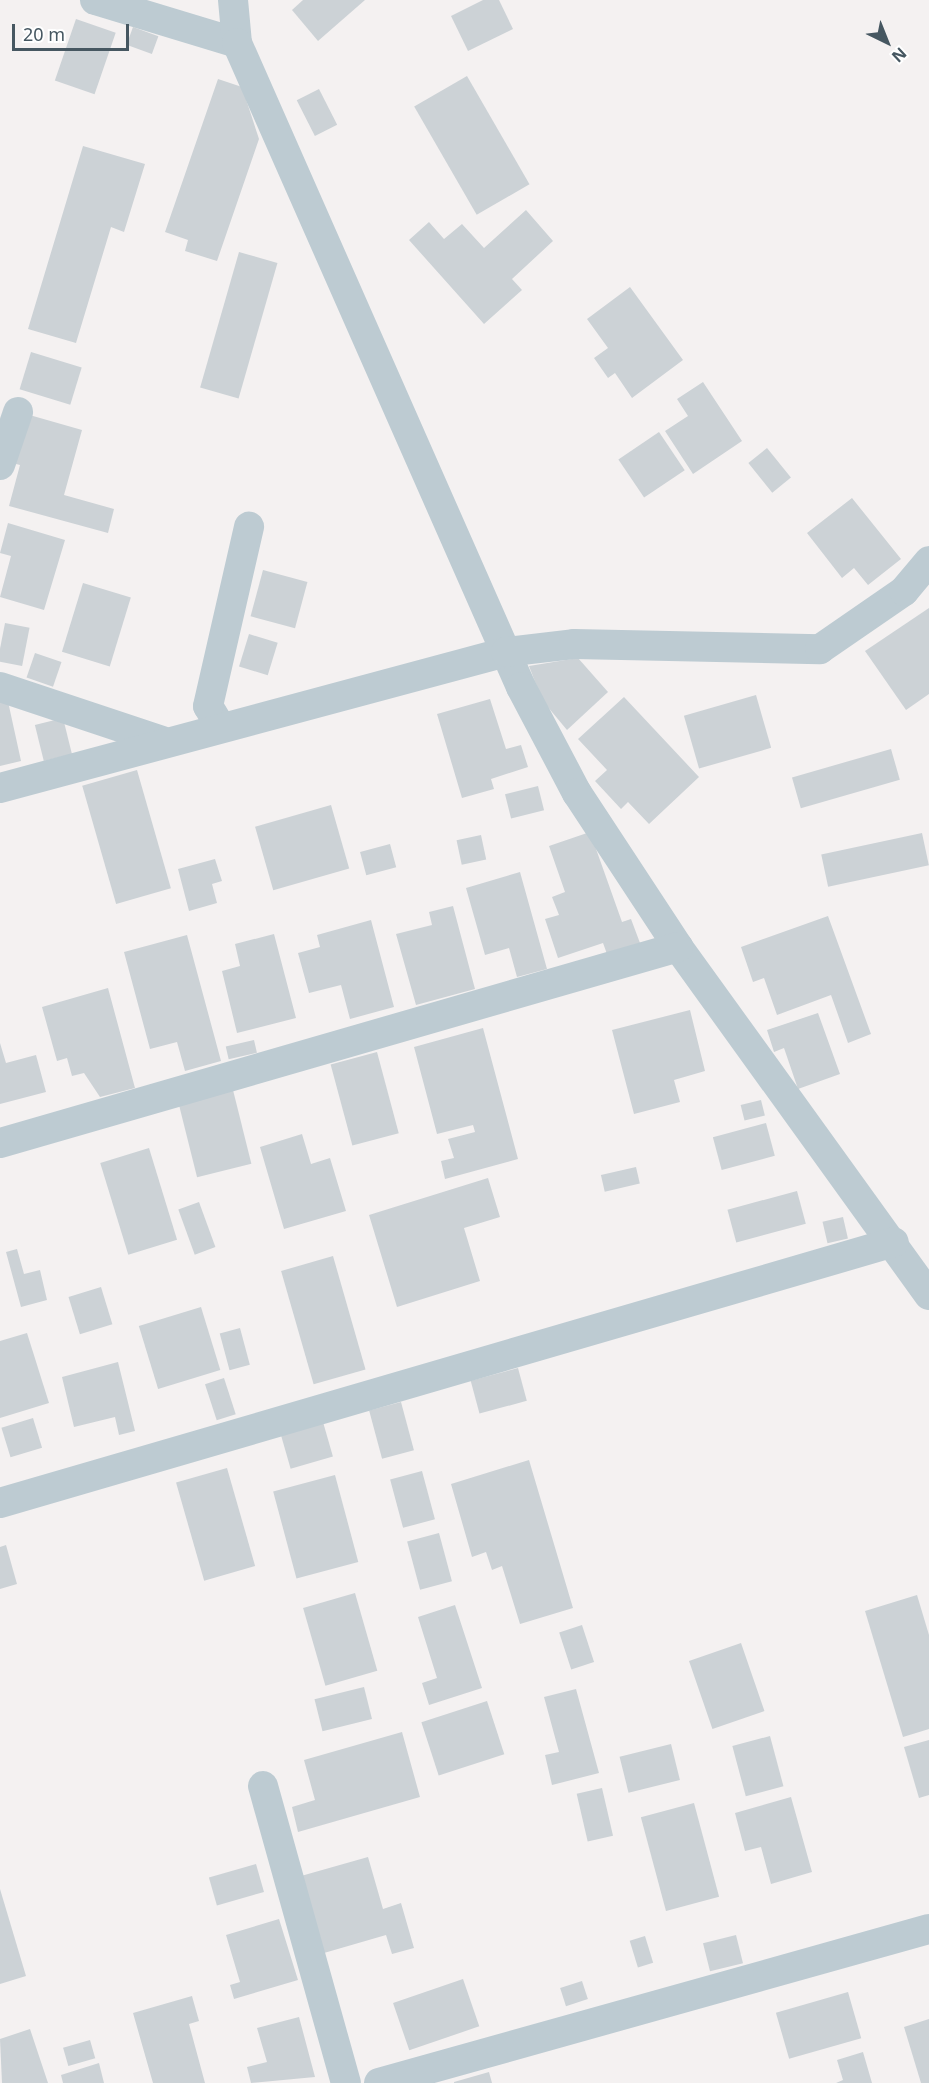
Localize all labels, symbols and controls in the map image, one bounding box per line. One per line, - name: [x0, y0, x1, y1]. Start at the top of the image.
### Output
- scale bar: [15, 12, 132, 50]
- north arrow: [857, 12, 917, 72]
- text: 20 m: [23, 22, 65, 46]
- text: N: [887, 43, 912, 68]

